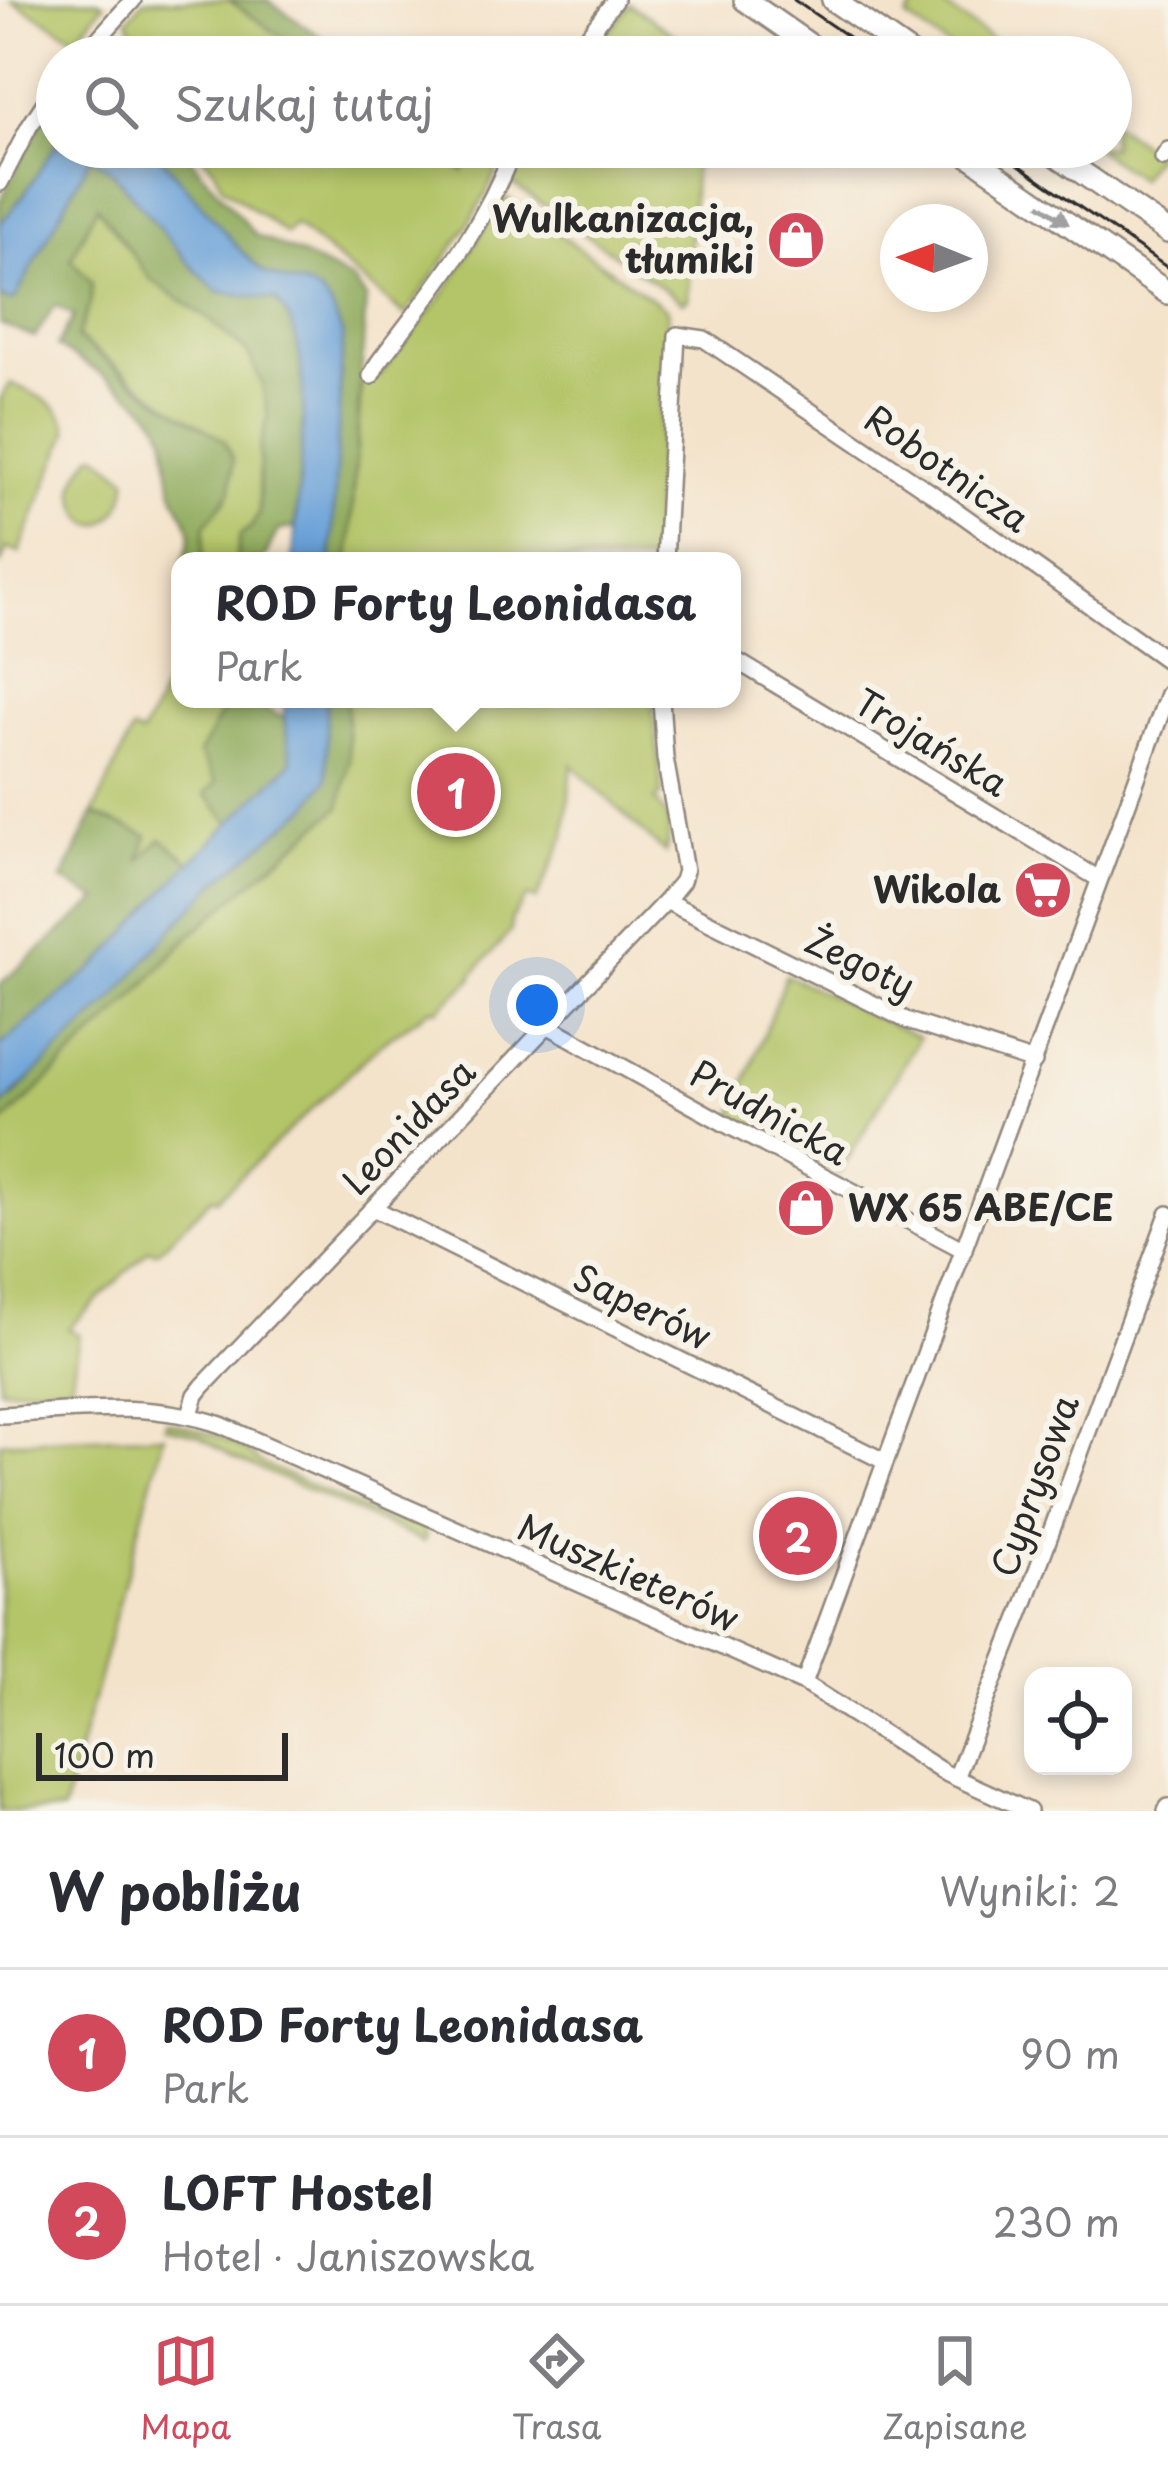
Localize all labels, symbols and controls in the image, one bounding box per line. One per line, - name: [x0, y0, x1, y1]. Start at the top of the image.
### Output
- search box: [36, 36, 1132, 168]
- text: Szukaj tutaj: [174, 68, 434, 136]
- icon: search: [78, 69, 144, 135]
- place label: Wulkanizacja, tłumiki: [492, 190, 754, 285]
- one-way arrow: [1037, 202, 1070, 225]
- north arrow: [880, 204, 988, 312]
- shop icon: Wulkanizacja, tłumiki: [765, 209, 827, 271]
- street label: Robotnicza: [855, 391, 1042, 544]
- popup: [171, 552, 741, 708]
- text: ROD Forty Leonidasa: [215, 567, 697, 635]
- text: Park: [215, 635, 302, 694]
- street label: Trojańska: [845, 674, 1020, 809]
- pin: 1: [417, 747, 495, 837]
- supermarket icon: Wikola: [1012, 859, 1074, 921]
- place label: Wikola: [873, 861, 1002, 915]
- street label: Żegoty: [797, 911, 925, 1011]
- your location: [507, 975, 567, 1035]
- street label: Leonidasa: [329, 1045, 487, 1206]
- street label: Prudnicka: [680, 1045, 860, 1178]
- shop icon: WX 65 ABE/CE: [775, 1177, 837, 1239]
- place label: WX 65 ABE/CE: [848, 1179, 1114, 1233]
- street label: Saperów: [565, 1249, 721, 1362]
- street label: Cyprysowa: [975, 1386, 1091, 1584]
- pin: 2: [759, 1491, 837, 1581]
- street label: Muszkieterów: [510, 1498, 748, 1644]
- map controls: [1024, 1667, 1132, 1775]
- button: locate: [1024, 1667, 1132, 1775]
- scale bar: [36, 1727, 288, 1780]
- text: 100 m: [54, 1729, 155, 1779]
- text: W pobliżu: [48, 1851, 302, 1928]
- text: Wyniki: 2: [940, 1860, 1120, 1919]
- text: ROD Forty Leonidasa: [162, 1989, 643, 2057]
- text: 1: [78, 2023, 96, 2082]
- text: 90 m: [1020, 2023, 1120, 2082]
- text: Park: [162, 2057, 249, 2116]
- text: LOFT Hostel: [162, 2157, 433, 2225]
- text: 2: [73, 2191, 101, 2250]
- text: 230 m: [993, 2191, 1120, 2250]
- text: Hotel · Janiszowska: [162, 2225, 534, 2284]
- tab: Mapa: [140, 2328, 231, 2450]
- tab: Trasa: [512, 2328, 601, 2450]
- tab: Zapisane: [882, 2328, 1028, 2450]

